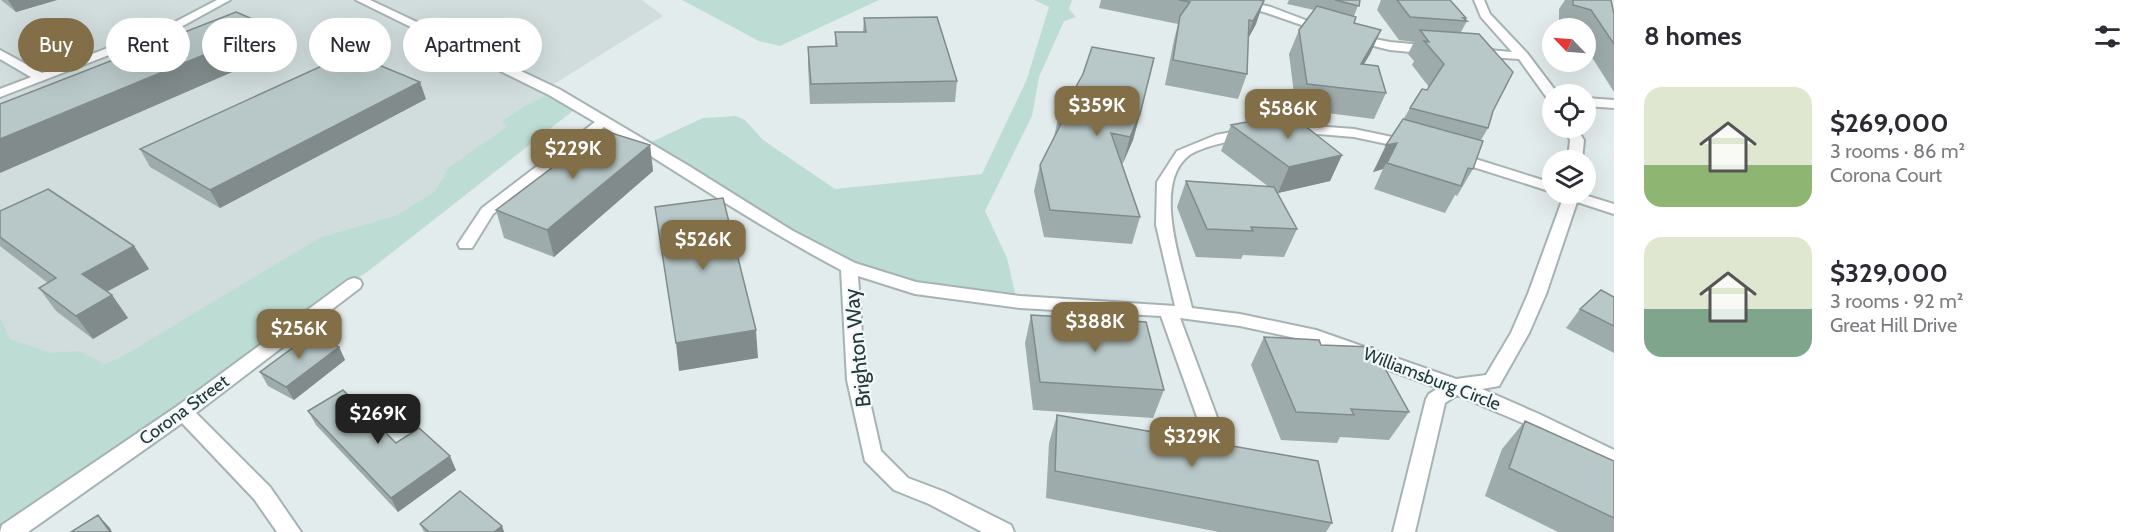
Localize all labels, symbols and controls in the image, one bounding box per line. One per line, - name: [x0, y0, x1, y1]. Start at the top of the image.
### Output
- chip: Buy: [18, 18, 94, 72]
- chip: Rent: [106, 18, 190, 72]
- chip: Filters: [202, 18, 297, 72]
- chip: New: [309, 18, 391, 72]
- chip: Apartment: [403, 18, 542, 72]
- north arrow: [1542, 18, 1596, 72]
- map controls: [1542, 18, 1596, 204]
- text: 8 homes: [1644, 20, 1742, 52]
- icon: filters: [2091, 20, 2124, 53]
- button: locate: [1542, 84, 1596, 138]
- pin: $359K: [1055, 86, 1139, 137]
- pin: $586K: [1246, 89, 1330, 140]
- text: $359K: [1069, 93, 1125, 117]
- text: $586K: [1259, 96, 1317, 120]
- text: $269,000: [1830, 107, 1948, 139]
- icon: home: [1692, 111, 1764, 183]
- pin: $229K: [531, 129, 615, 180]
- text: $229K: [545, 136, 601, 160]
- text: 3 rooms · 86 m²: [1830, 139, 1965, 163]
- button: layers: [1542, 150, 1596, 204]
- text: Corona Court: [1830, 163, 1942, 187]
- pin: $526K: [661, 220, 745, 271]
- text: $526K: [675, 227, 731, 251]
- text: $329,000: [1830, 257, 1948, 289]
- icon: home: [1692, 261, 1764, 333]
- street label: Brighton Way: [838, 287, 876, 409]
- text: 3 rooms · 92 m²: [1830, 289, 1963, 313]
- pin: $388K: [1053, 302, 1137, 353]
- pin: $256K: [257, 309, 341, 360]
- text: $388K: [1065, 309, 1125, 333]
- text: Great Hill Drive: [1830, 313, 1957, 337]
- text: $256K: [271, 316, 327, 340]
- street label: Williamsburg Circle: [1360, 343, 1504, 415]
- street label: Corona Street: [135, 370, 233, 450]
- pin: $269K: [336, 394, 420, 445]
- text: $269K: [349, 401, 407, 425]
- pin: $329K: [1150, 417, 1234, 468]
- text: $329K: [1164, 424, 1220, 448]

